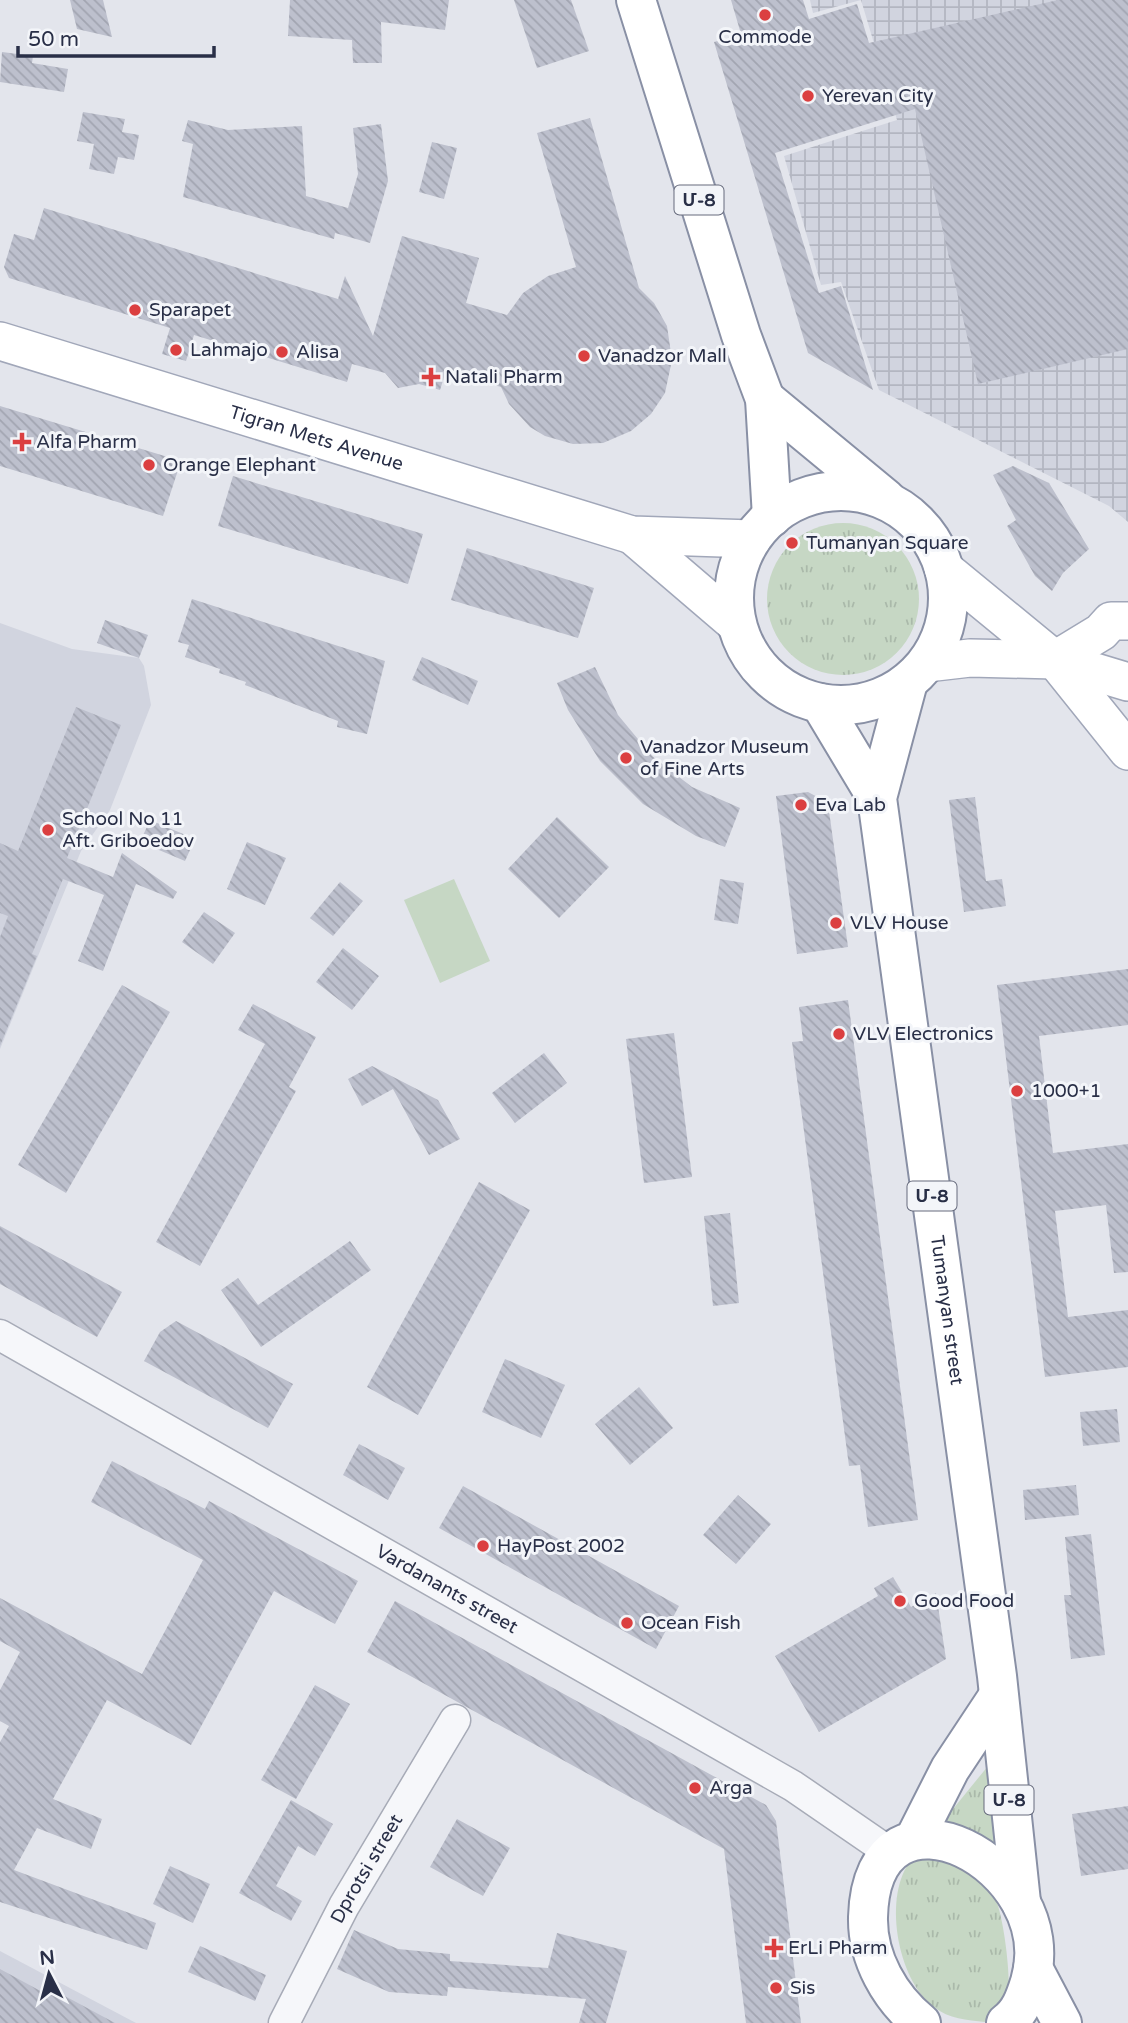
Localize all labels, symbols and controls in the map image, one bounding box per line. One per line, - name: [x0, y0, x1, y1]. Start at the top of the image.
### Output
- marker: Commode: [757, 7, 773, 23]
- scale bar: [18, 14, 214, 58]
- place label: Commode: [718, 26, 812, 48]
- text: 50 m: [28, 27, 79, 52]
- place label: Yerevan City: [822, 85, 934, 107]
- marker: Yerevan City: [800, 88, 816, 104]
- road number: Մ-8: [674, 186, 724, 215]
- place label: Sparapet: [149, 299, 231, 321]
- marker: Sparapet: [127, 302, 143, 318]
- place label: Lahmajo: [190, 339, 268, 361]
- place label: Alisa: [296, 341, 339, 363]
- marker: Lahmajo: [168, 342, 184, 358]
- marker: Alisa: [274, 344, 290, 360]
- place label: Vanadzor Mall: [598, 345, 727, 367]
- marker: Vanadzor Mall: [576, 348, 592, 364]
- place label: Natali Pharm: [445, 366, 563, 388]
- marker: Natali Pharm: [423, 369, 439, 385]
- street label: Tigran Mets Avenue: [227, 401, 406, 475]
- place label: Alfa Pharm: [36, 431, 137, 453]
- marker: Alfa Pharm: [14, 434, 30, 450]
- place label: Orange Elephant: [163, 454, 316, 476]
- marker: Orange Elephant: [141, 457, 157, 473]
- place label: Tumanyan Square: [806, 532, 969, 554]
- marker: Tumanyan Square: [784, 535, 800, 551]
- place label: Vanadzor Museum of Fine Arts: [640, 736, 809, 780]
- marker: Vanadzor Museum of Fine Arts: [618, 750, 634, 766]
- place label: Eva Lab: [815, 794, 886, 816]
- marker: Eva Lab: [793, 797, 809, 813]
- place label: School No 11 Aft. Griboedov: [62, 808, 194, 852]
- marker: School No 11 Aft. Griboedov: [40, 822, 56, 838]
- place label: VLV House: [850, 912, 948, 934]
- marker: VLV House: [828, 915, 844, 931]
- place label: VLV Electronics: [853, 1023, 993, 1045]
- marker: VLV Electronics: [831, 1026, 847, 1042]
- place label: 1000+1: [1031, 1080, 1101, 1102]
- marker: 1000+1: [1009, 1083, 1025, 1099]
- road number: Մ-8: [908, 1182, 956, 1210]
- street label: Tumanyan street: [926, 1234, 968, 1386]
- place label: HayPost 2002: [497, 1535, 625, 1557]
- marker: HayPost 2002: [475, 1538, 491, 1554]
- street label: Vardanants street: [372, 1540, 522, 1638]
- place label: Good Food: [914, 1590, 1014, 1612]
- marker: Good Food: [892, 1593, 908, 1609]
- place label: Ocean Fish: [641, 1612, 741, 1634]
- marker: Ocean Fish: [619, 1615, 635, 1631]
- place label: Arga: [709, 1777, 753, 1799]
- marker: Arga: [687, 1780, 703, 1796]
- road number: Մ-8: [984, 1786, 1034, 1814]
- street label: Dprotsi street: [326, 1810, 407, 1927]
- place label: ErLi Pharm: [788, 1937, 888, 1959]
- north arrow: [14, 1939, 84, 2009]
- marker: ErLi Pharm: [766, 1940, 782, 1956]
- text: N: [39, 1946, 56, 1970]
- place label: Sis: [790, 1977, 815, 1999]
- marker: Sis: [768, 1980, 784, 1996]

